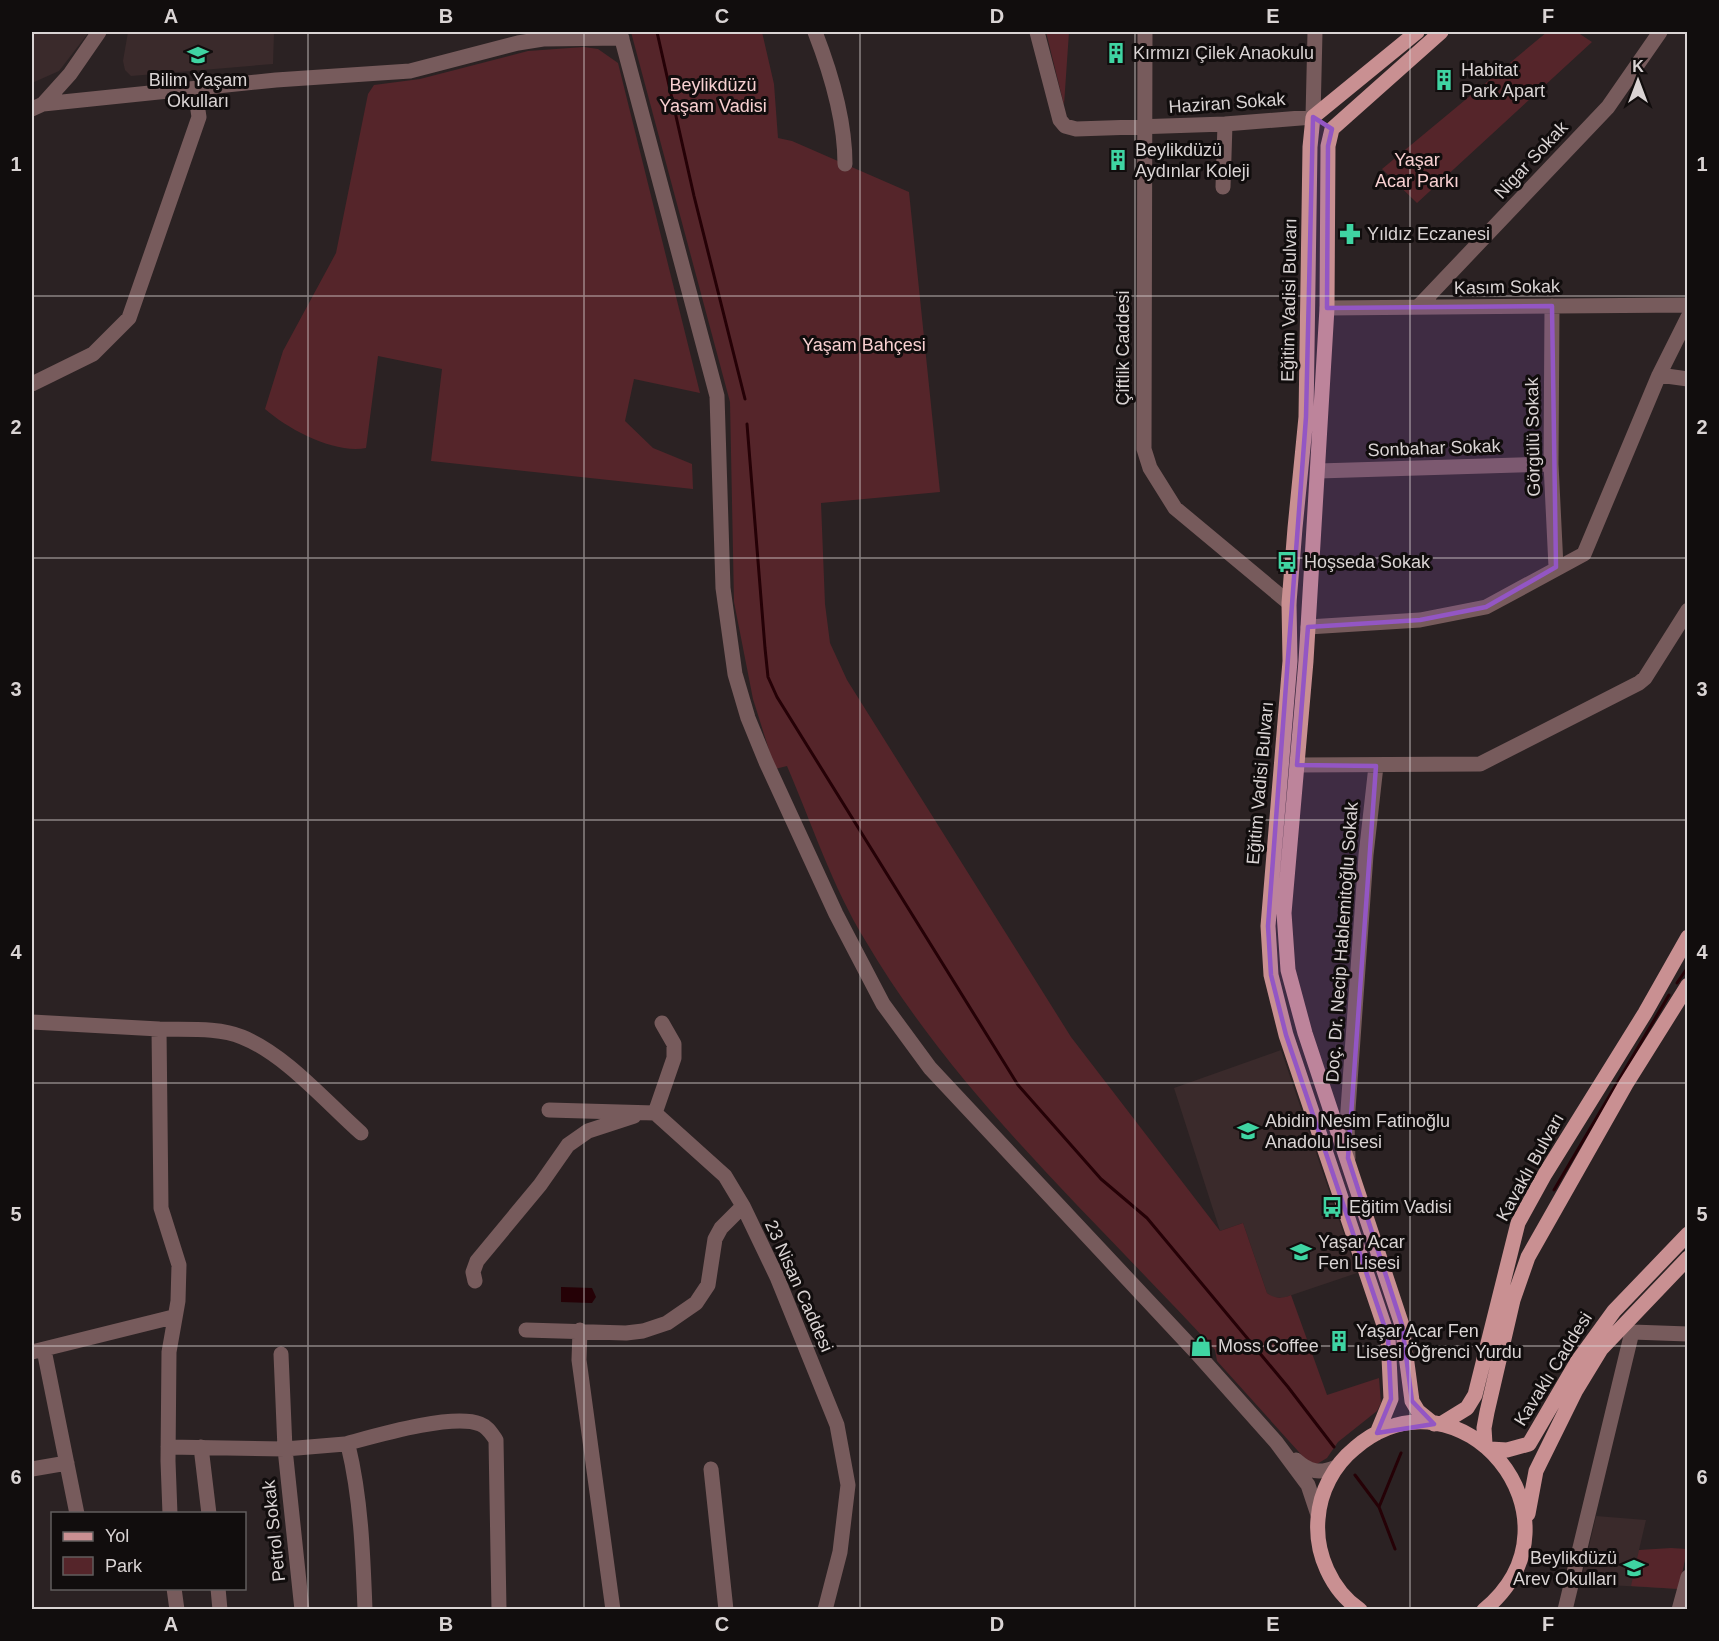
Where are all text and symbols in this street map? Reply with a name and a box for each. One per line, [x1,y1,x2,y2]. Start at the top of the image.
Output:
text: A [164,5,178,27]
text: B [439,5,453,27]
text: C [715,5,729,27]
text: D [990,5,1004,27]
text: E [1266,5,1280,27]
text: F [1542,5,1554,27]
building icon: Kırmızı Çilek Anaokulu [1104,41,1128,65]
school or university icon: Bilim Yaşam Okulları [186,43,210,67]
place label: Kırmızı Çilek Anaokulu [1133,43,1314,63]
north arrow [1608,51,1668,111]
text: K [1632,58,1644,75]
place label: Habitat Park Apart [1461,60,1545,101]
building icon: Habitat Park Apart [1432,68,1456,92]
place label: Bilim Yaşam Okulları [149,70,247,111]
park label: Beylikdüzü Yaşam Vadisi [659,75,767,116]
street label: Haziran Sokak [1168,89,1287,117]
street label: Nigar Sokak [1490,117,1572,203]
place label: Beylikdüzü Aydınlar Koleji [1135,140,1250,181]
building icon: Beylikdüzü Aydınlar Koleji [1106,148,1130,172]
park label: Yaşar Acar Parkı [1375,150,1459,191]
text: 1 [10,153,22,175]
text: 1 [1696,153,1708,175]
street label: Eğitim Vadisi Bulvarı [1278,218,1300,382]
pharmacy icon: Yıldız Eczanesi [1338,222,1362,246]
place label: Yıldız Eczanesi [1367,224,1490,244]
street label: Kasım Sokak [1454,276,1561,298]
street label: Çiftlik Caddesi [1113,290,1133,406]
park label: Yaşam Bahçesi [802,335,926,355]
street label: Görgülü Sokak [1522,376,1544,497]
text: 2 [10,416,22,438]
text: 2 [1696,416,1708,438]
street label: Sonbahar Sokak [1367,436,1502,460]
bus stop icon: Hoşseda Sokak [1275,550,1299,574]
place label: Hoşseda Sokak [1304,552,1431,572]
text: 3 [10,678,22,700]
text: 3 [1696,678,1708,700]
street label: Eğitim Vadisi Bulvarı [1243,701,1277,865]
street label: Doç. Dr. Necip Hablemitoğlu Sokak [1322,800,1362,1083]
text: 4 [10,941,22,963]
text: 4 [1696,941,1708,963]
street label: Kavaklı Bulvarı [1492,1110,1568,1224]
place label: Abidin Nesim Fatinoğlu Anadolu Lisesi [1265,1111,1450,1152]
school or university icon: Abidin Nesim Fatinoğlu Anadolu Lisesi [1236,1119,1260,1143]
bus stop icon: Eğitim Vadisi [1320,1195,1344,1219]
place label: Eğitim Vadisi [1349,1197,1452,1217]
text: 5 [10,1203,22,1225]
text: 5 [1696,1203,1708,1225]
street label: 23 Nisan Caddesi [761,1217,837,1355]
place label: Yaşar Acar Fen Lisesi [1318,1232,1405,1273]
school or university icon: Yaşar Acar Fen Lisesi [1289,1240,1313,1264]
street label: Kavaklı Caddesi [1510,1309,1596,1429]
place label: Yaşar Acar Fen Lisesi Öğrenci Yurdu [1356,1321,1522,1362]
building icon: Yaşar Acar Fen Lisesi Öğrenci Yurdu [1327,1329,1351,1353]
shop icon: Moss Coffee [1189,1334,1213,1358]
place label: Moss Coffee [1218,1336,1319,1356]
text: 6 [10,1466,22,1488]
text: 6 [1696,1466,1708,1488]
street label: Petrol Sokak [259,1478,289,1583]
legend [51,1512,246,1590]
text: Yol [105,1526,129,1546]
place label: Beylikdüzü Arev Okulları [1513,1548,1617,1589]
text: Park [105,1556,143,1576]
school or university icon: Beylikdüzü Arev Okulları [1622,1556,1646,1580]
text: A [164,1613,178,1635]
text: B [439,1613,453,1635]
text: C [715,1613,729,1635]
text: D [990,1613,1004,1635]
text: E [1266,1613,1280,1635]
text: F [1542,1613,1554,1635]

